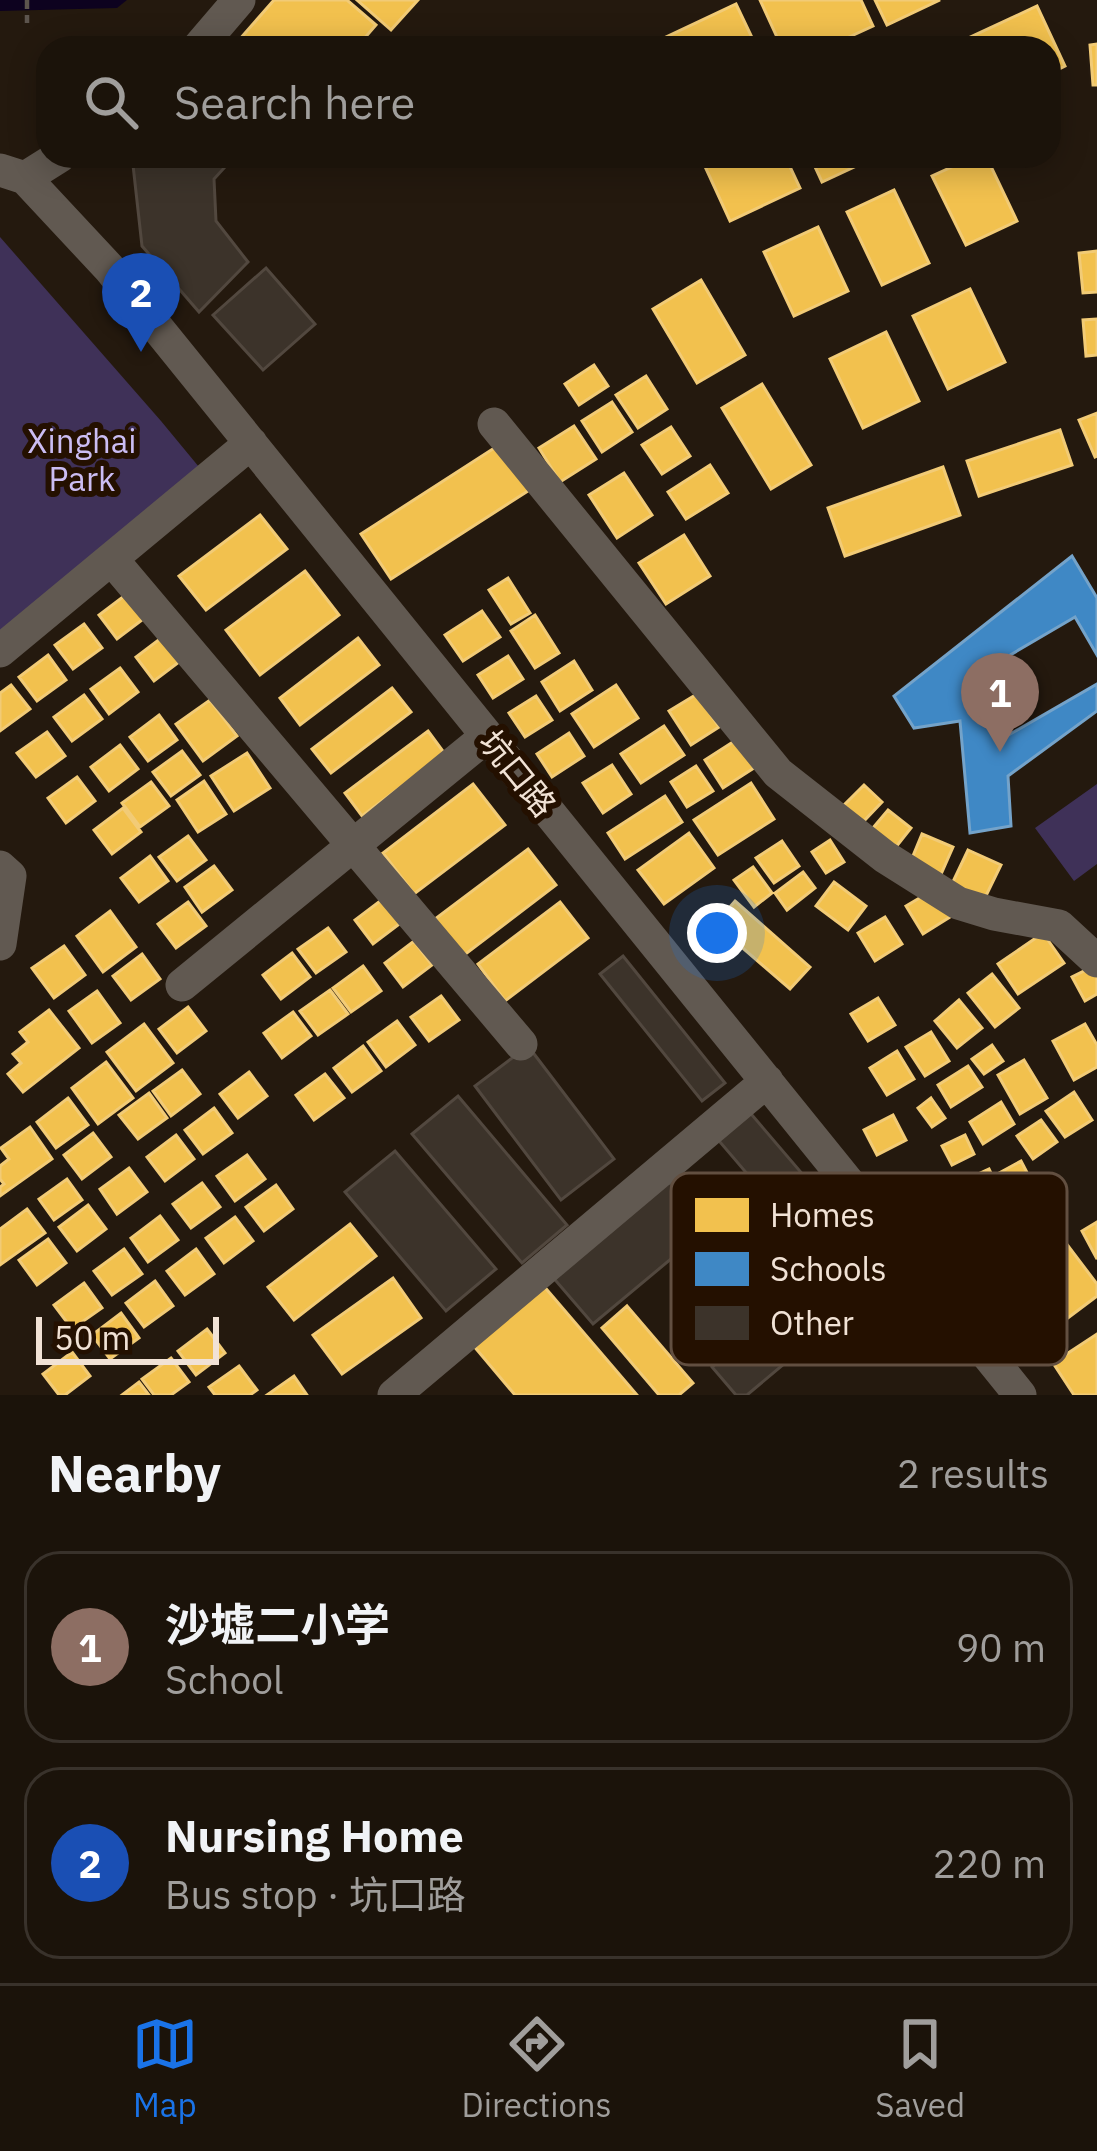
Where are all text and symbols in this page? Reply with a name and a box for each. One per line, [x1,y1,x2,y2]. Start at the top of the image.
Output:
search box [36,36,1061,168]
icon: search [78,69,144,135]
text: Search here [174,73,415,131]
pin: 2 [102,253,180,352]
park label: Xinghai Park [27,419,137,500]
pin: 1 [961,653,1039,752]
street label: 坑口路 [470,721,566,825]
your location [687,903,747,963]
legend [671,1173,1067,1365]
text: Homes [770,1193,875,1236]
text: Schools [770,1247,887,1290]
text: Other [770,1301,854,1344]
scale bar [36,1311,219,1364]
text: 50 m [54,1316,130,1359]
text: Nearby [48,1440,221,1506]
text: 2 results [897,1448,1049,1499]
text: 沙墟二小学 [165,1595,390,1653]
text: 1 [78,1622,102,1673]
text: 90 m [956,1622,1046,1673]
text: School [165,1654,284,1705]
text: Nursing Home [165,1806,464,1864]
text: 2 [78,1838,102,1889]
text: 220 m [933,1838,1046,1889]
text: Bus stop · 坑口路 [165,1869,466,1920]
tab: Map [132,2011,198,2126]
tab: Directions [462,2011,612,2126]
tab: Saved [875,2011,965,2126]

